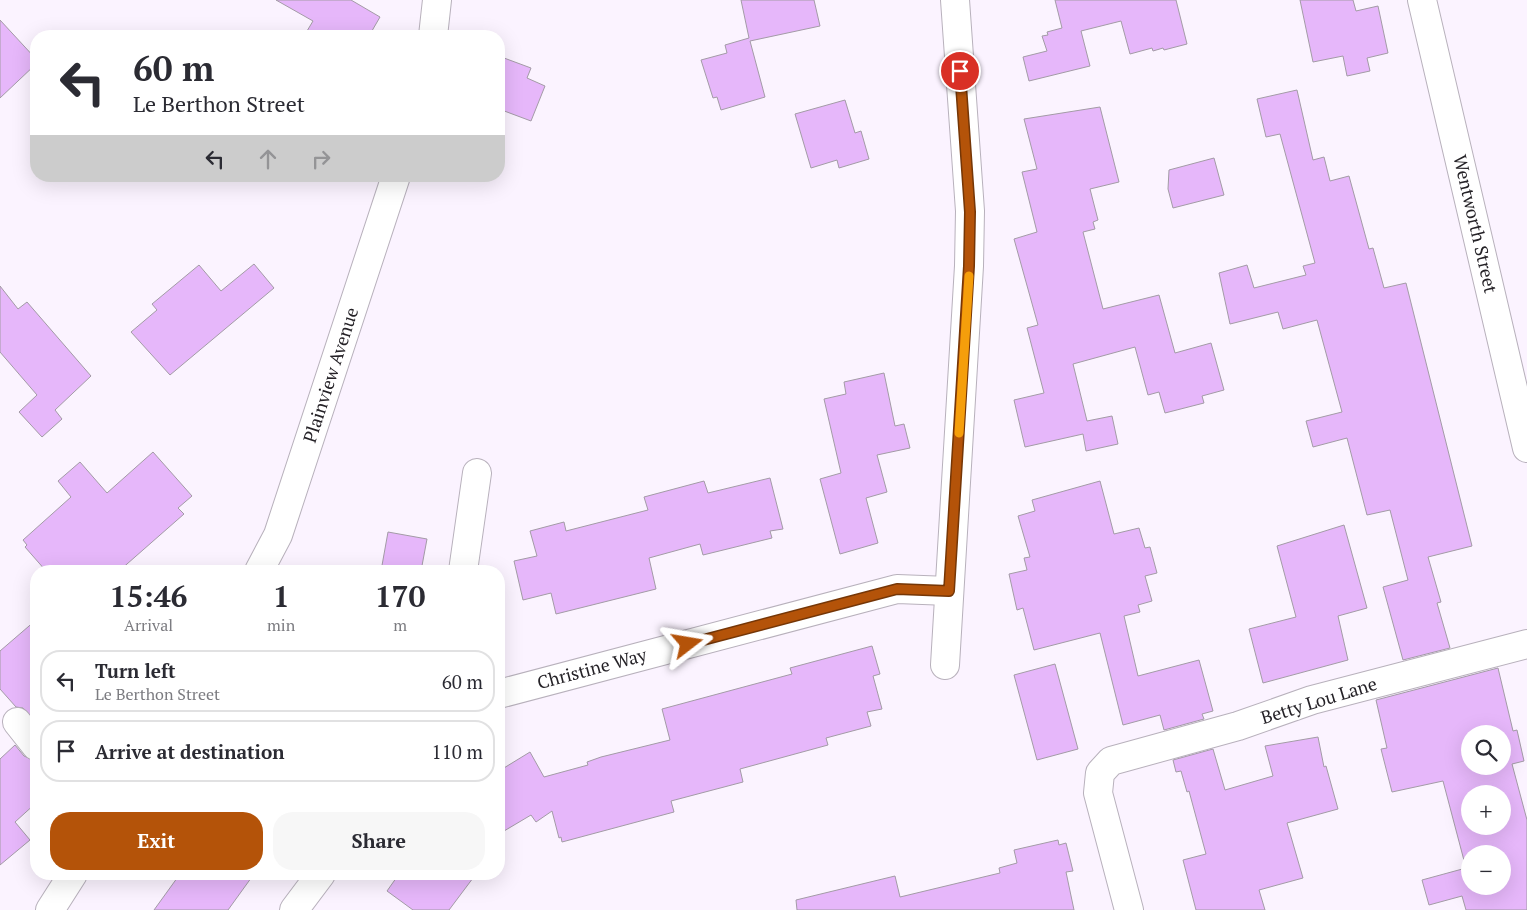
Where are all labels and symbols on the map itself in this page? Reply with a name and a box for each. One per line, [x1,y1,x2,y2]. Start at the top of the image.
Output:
pin [939,50,981,92]
street label: Wentworth Street [1448,152,1504,296]
street label: Plainview Avenue [297,304,363,445]
position arrow [661,617,713,669]
street label: Christine Way [534,642,650,694]
street label: Betty Lou Lane [1258,671,1380,729]

